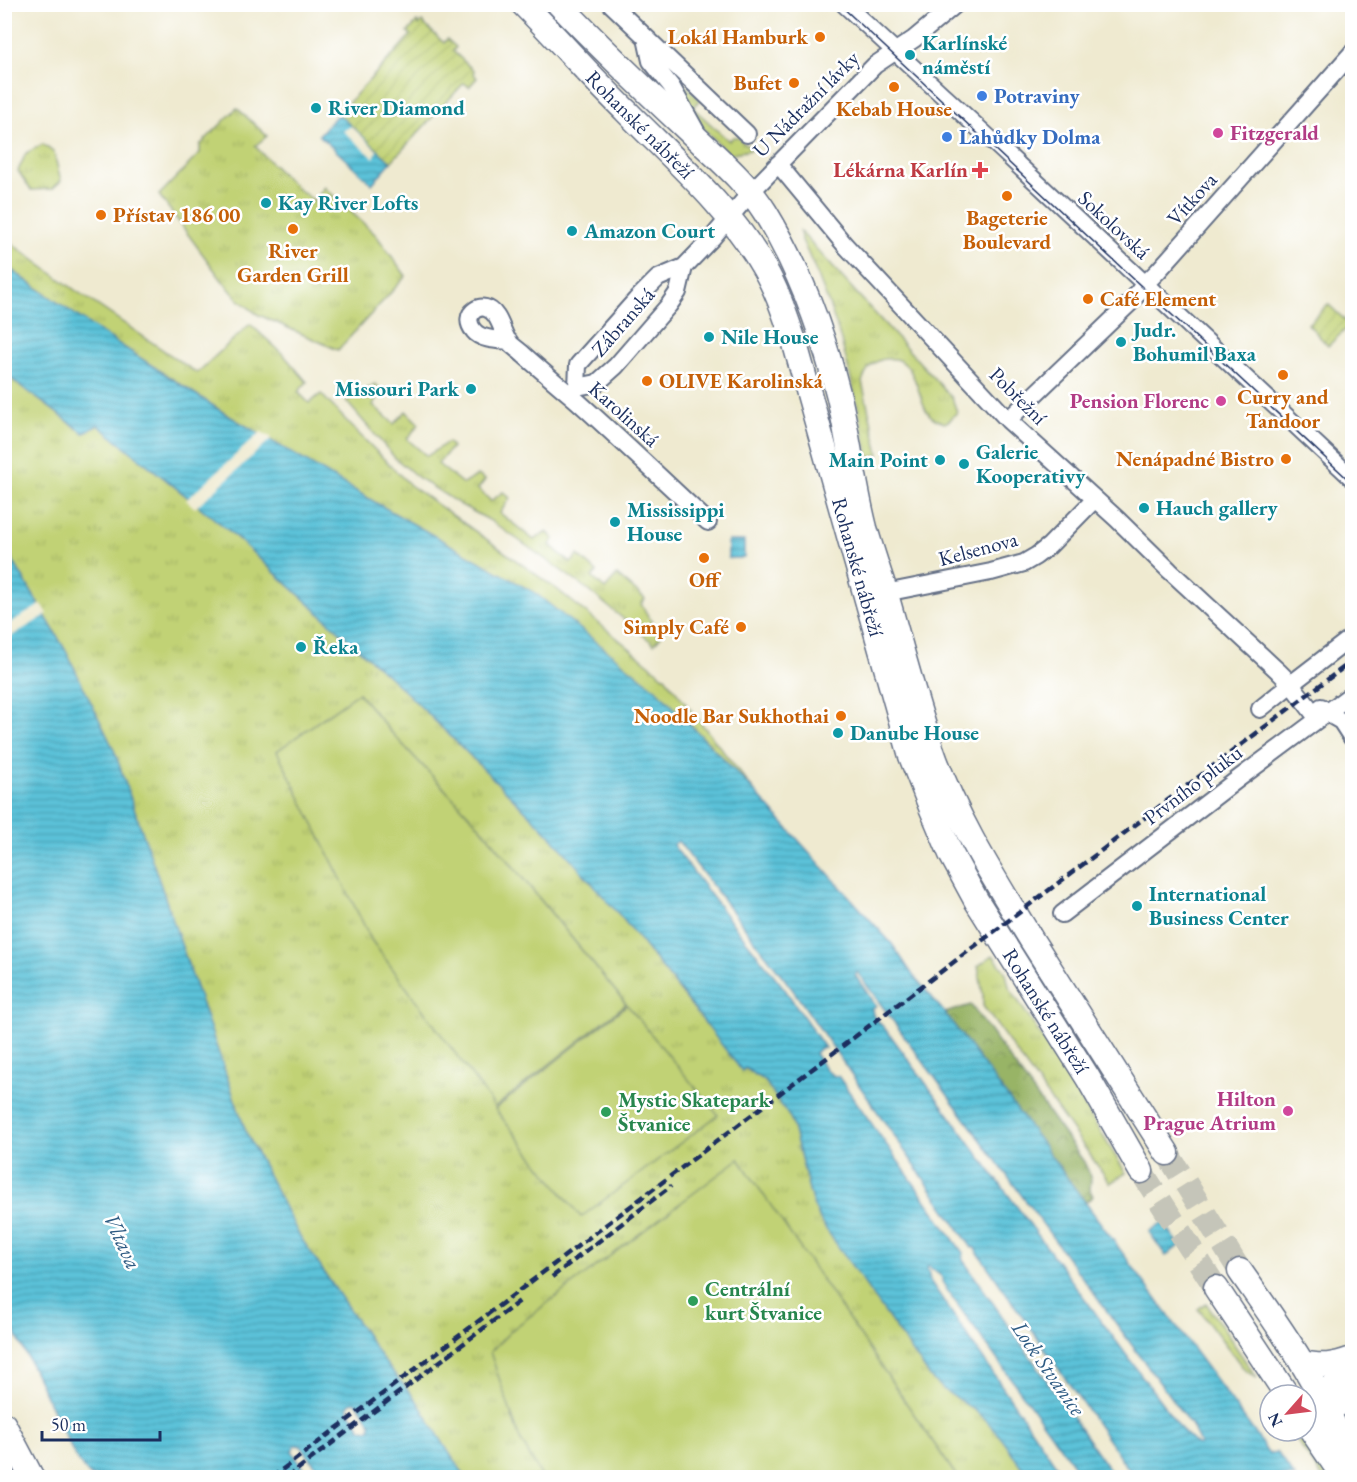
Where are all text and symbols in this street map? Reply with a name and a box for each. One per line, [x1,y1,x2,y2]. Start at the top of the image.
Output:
place label: Lokál Hamburk [668,23,809,50]
place label: Karlínské náměstí [922,29,1008,80]
marker: Lokál Hamburk [813,30,827,44]
street label: U Nádražní lávky [747,44,865,163]
marker: Karlínské náměstí [903,48,917,62]
street label: Rohanské nábřeží [580,64,701,185]
place label: Bufet [734,69,782,96]
marker: Bufet [787,76,801,90]
marker: Kebab House [887,80,901,94]
place label: Potraviny [994,82,1080,109]
marker: Potraviny [975,89,989,103]
place label: River Diamond [328,94,465,121]
place label: Kebab House [836,95,952,122]
marker: River Diamond [309,101,323,115]
place label: Fitzgerald [1230,119,1319,146]
place label: Lahůdky Dolma [959,123,1101,150]
marker: Fitzgerald [1211,126,1225,140]
marker: Lahůdky Dolma [940,130,954,144]
place label: Lékárna Karlín [833,156,968,183]
marker: Lékárna Karlín [973,163,987,177]
street label: Vítkova [1161,166,1223,231]
street label: Sokolovská [1073,184,1157,265]
place label: Kay River Lofts [278,189,418,216]
marker: Bageterie Boulevard [1000,189,1014,203]
marker: Kay River Lofts [259,196,273,210]
place label: Přístav 186 00 [113,201,240,228]
place label: Bageterie Boulevard [963,204,1052,255]
marker: Přístav 186 00 [94,208,108,222]
place label: Amazon Court [583,217,715,244]
marker: River Garden Grill [286,222,300,236]
marker: Amazon Court [565,224,579,238]
place label: River Garden Grill [237,237,349,288]
street label: Zábranská [585,281,661,362]
place label: Café Element [1100,285,1216,312]
marker: Café Element [1081,292,1095,306]
place label: Judr. Bohumil Baxa [1131,316,1257,367]
place label: Nile House [721,323,819,350]
marker: Nile House [702,330,716,344]
marker: Judr. Bohumil Baxa [1114,335,1128,349]
street label: Pobřežní [984,361,1054,431]
place label: OLIVE Karolinská [659,367,824,394]
marker: Curry and Tandoor [1276,368,1290,382]
marker: OLIVE Karolinská [640,374,654,388]
place label: Missouri Park [335,375,460,402]
street label: Karolinská [583,375,666,453]
marker: Missouri Park [464,382,478,396]
place label: Curry and Tandoor [1237,383,1329,434]
place label: Pension Florenc [1070,387,1209,414]
marker: Pension Florenc [1214,394,1228,408]
place label: Galerie Kooperativy [976,438,1086,489]
place label: Nenápadné Bistro [1116,445,1274,472]
place label: Main Point [829,446,928,473]
marker: Nenápadné Bistro [1279,452,1293,466]
marker: Main Point [933,453,947,467]
marker: Galerie Kooperativy [957,457,971,471]
street label: Rohanské nábřeží [826,494,891,640]
place label: Hauch gallery [1156,494,1279,521]
place label: Mississippi House [627,496,724,547]
marker: Hauch gallery [1137,501,1151,515]
marker: Mississippi House [608,515,622,529]
street label: Kelsenova [935,525,1021,572]
marker: Off [697,551,711,565]
place label: Off [689,566,722,593]
place label: Simply Café [624,613,729,640]
marker: Simply Café [734,620,748,634]
place label: Řeka [313,633,359,660]
marker: Řeka [294,640,308,654]
place label: Noodle Bar Sukhothai [634,702,829,729]
marker: Noodle Bar Sukhothai [834,709,848,723]
place label: Danube House [850,719,979,746]
marker: Danube House [831,726,845,740]
street label: Prvního pluku [1138,739,1248,831]
place label: International Business Center [1149,880,1289,931]
marker: International Business Center [1130,899,1144,913]
street label: Rohanské nábřeží [997,943,1096,1079]
place label: Hilton Prague Atrium [1143,1085,1276,1136]
place label: Mystic Skatepark Štvanice [618,1086,771,1137]
marker: Hilton Prague Atrium [1281,1104,1295,1118]
marker: Mystic Skatepark Štvanice [599,1105,613,1119]
water label: Vltava [97,1209,148,1274]
place label: Centrální kurt Štvanice [705,1275,822,1326]
marker: Centrální kurt Štvanice [686,1294,700,1308]
water label: Lock Stvanice [1005,1314,1092,1422]
north arrow [1258,1383,1318,1443]
scale bar [42,1404,160,1442]
text: N [1263,1409,1288,1430]
text: 50 m [51,1413,86,1436]

